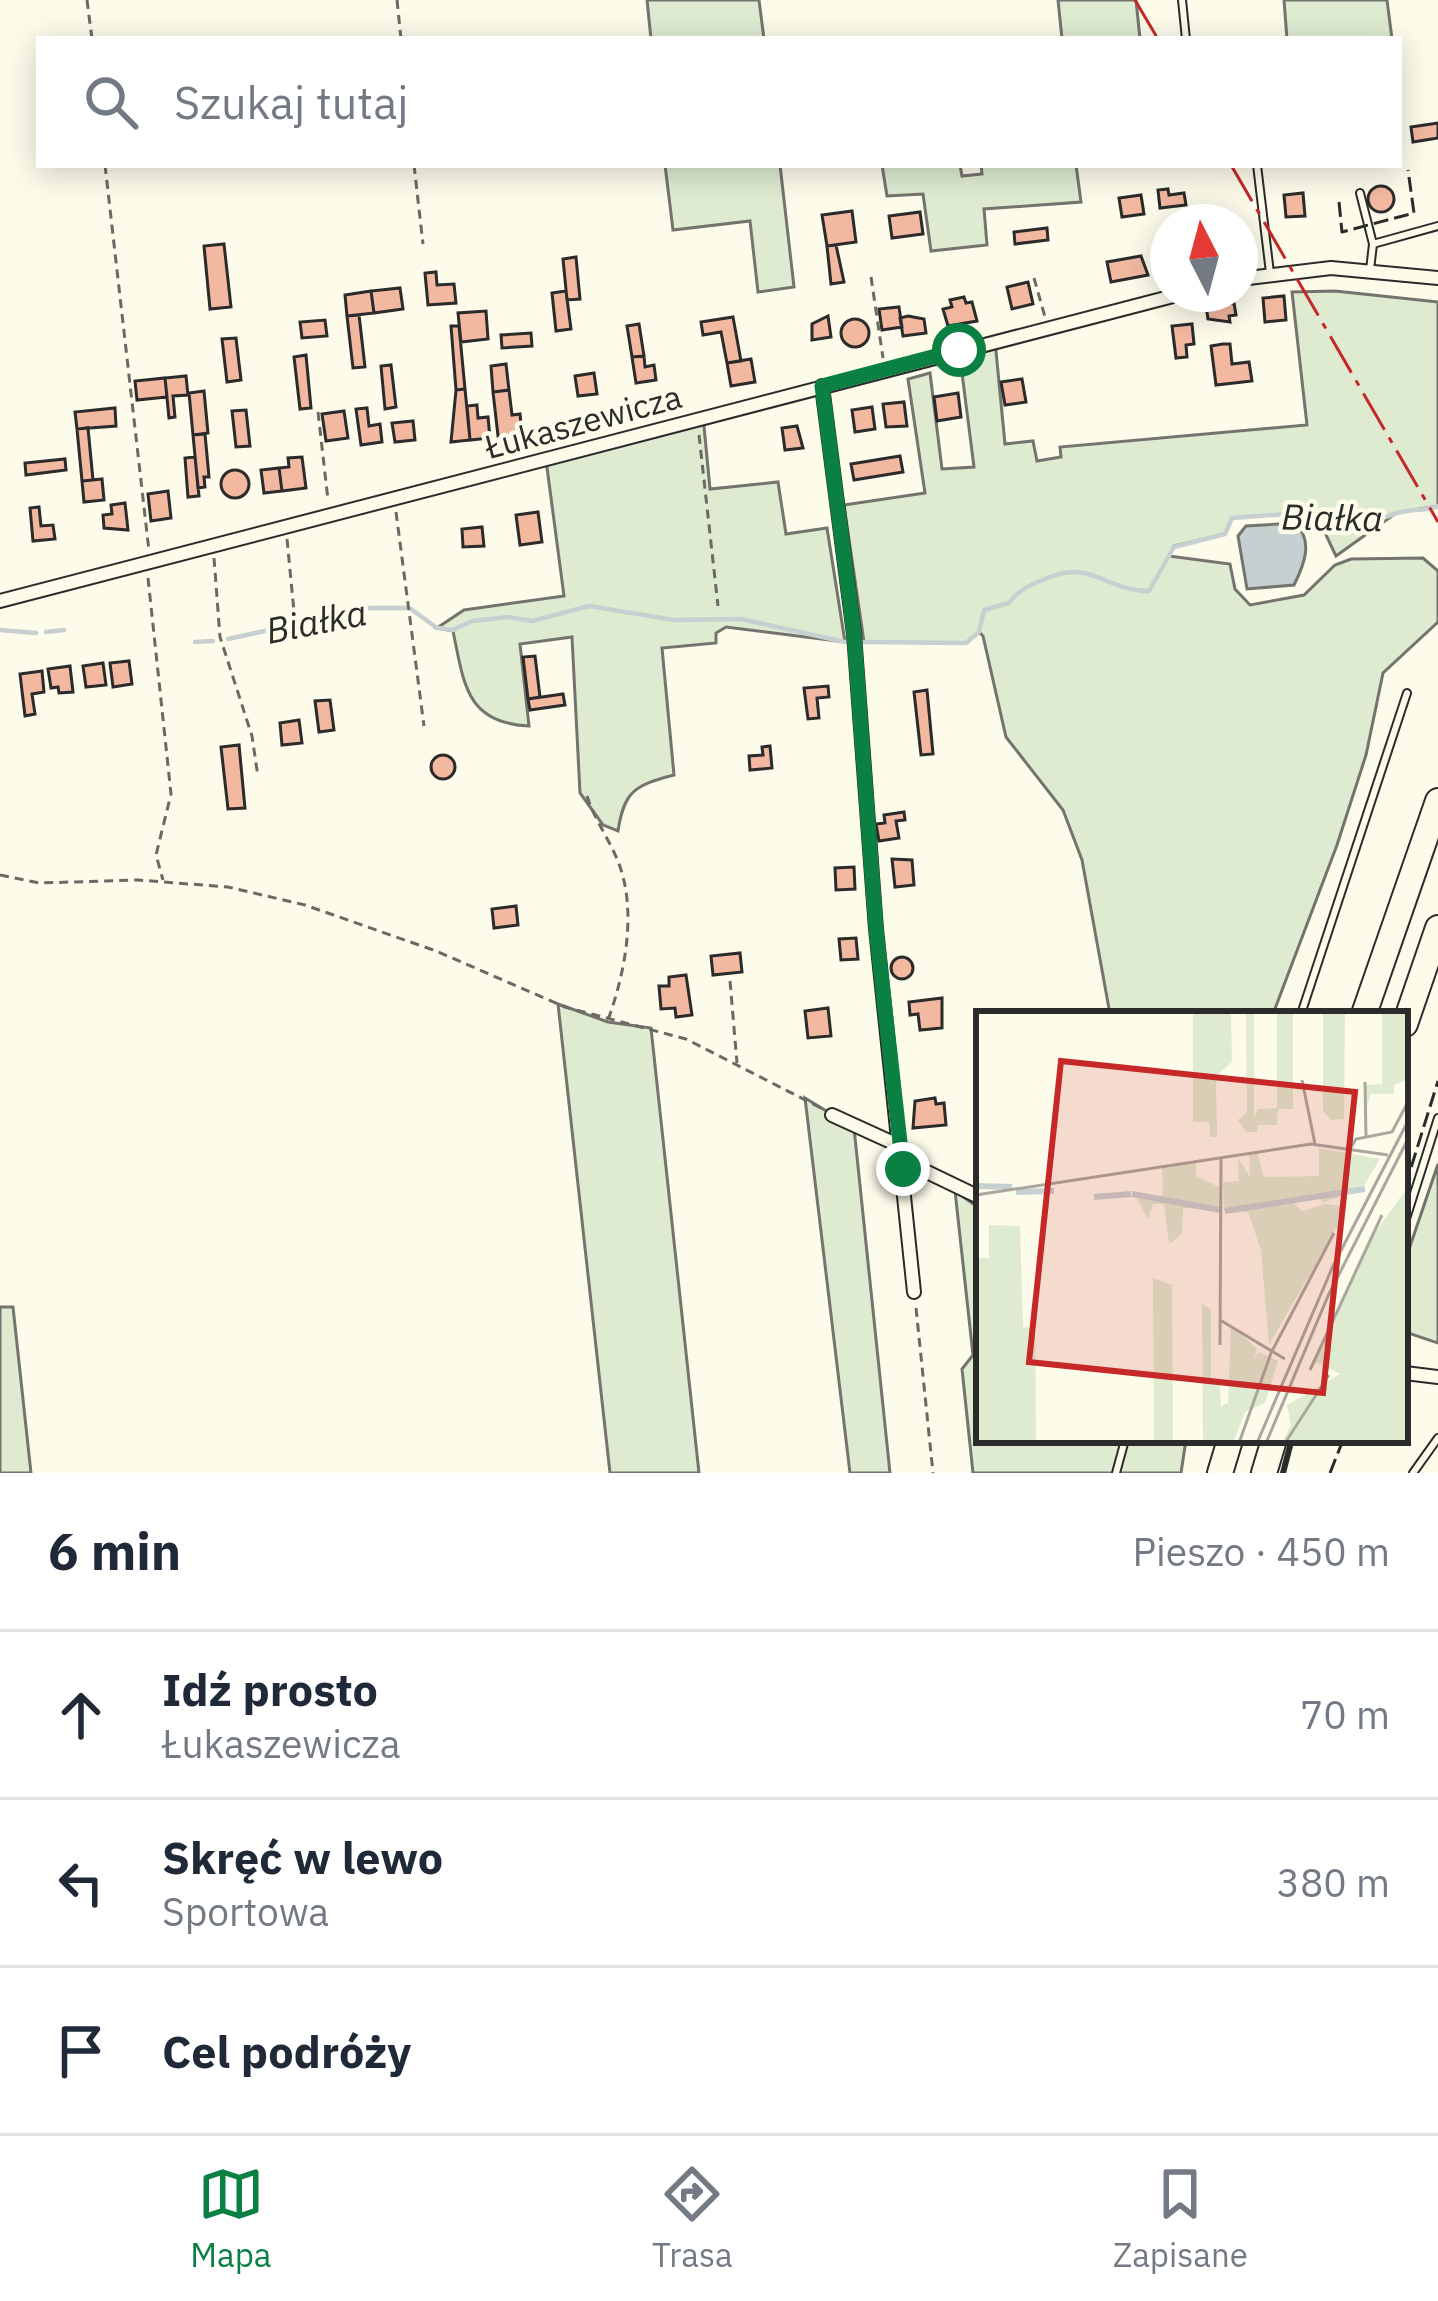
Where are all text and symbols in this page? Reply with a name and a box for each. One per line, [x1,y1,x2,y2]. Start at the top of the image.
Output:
search box [36,36,1402,168]
icon: search [78,69,144,135]
text: Szukaj tutaj [174,73,408,131]
north arrow [1150,204,1258,312]
route start [932,323,986,377]
street label: Łukaszewicza [479,374,686,468]
water label: Białka [1281,493,1383,541]
water label: Białka [262,588,370,654]
inset map [976,1011,1408,1443]
route end [876,1142,930,1196]
text: 6 min [48,1518,181,1584]
text: Pieszo · 450 m [1132,1526,1390,1577]
text: Idź prosto [162,1660,378,1718]
icon: ahead [48,1682,114,1748]
text: 70 m [1300,1689,1390,1740]
text: Łukaszewicza [162,1718,401,1769]
text: Skręć w lewo [162,1828,443,1886]
icon: left [48,1850,114,1916]
text: 380 m [1277,1857,1390,1908]
text: Sportowa [162,1886,329,1937]
icon: arrive [48,2018,114,2084]
text: Cel podróży [162,2022,411,2080]
tab: Mapa [190,2161,271,2276]
tab: Trasa [652,2161,733,2276]
tab: Zapisane [1113,2161,1248,2276]

